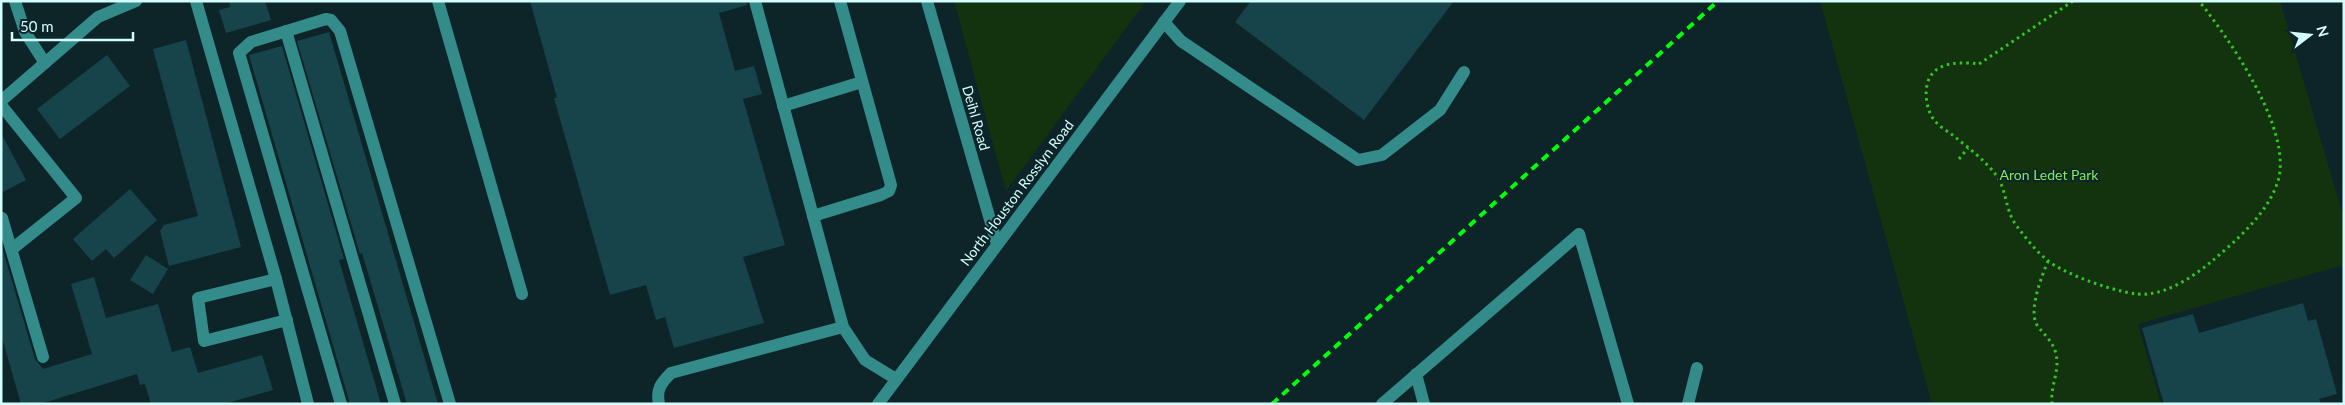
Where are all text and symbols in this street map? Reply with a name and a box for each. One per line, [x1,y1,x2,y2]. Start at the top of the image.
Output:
scale bar [12,10,134,42]
north arrow [2285,10,2335,60]
text: 50 m [20,17,54,35]
text: N [2313,24,2333,39]
street label: Deihl Road [959,83,994,152]
street label: North Houston Rosslyn Road [956,117,1077,269]
park label: Aron Ledet Park [2000,166,2099,183]

